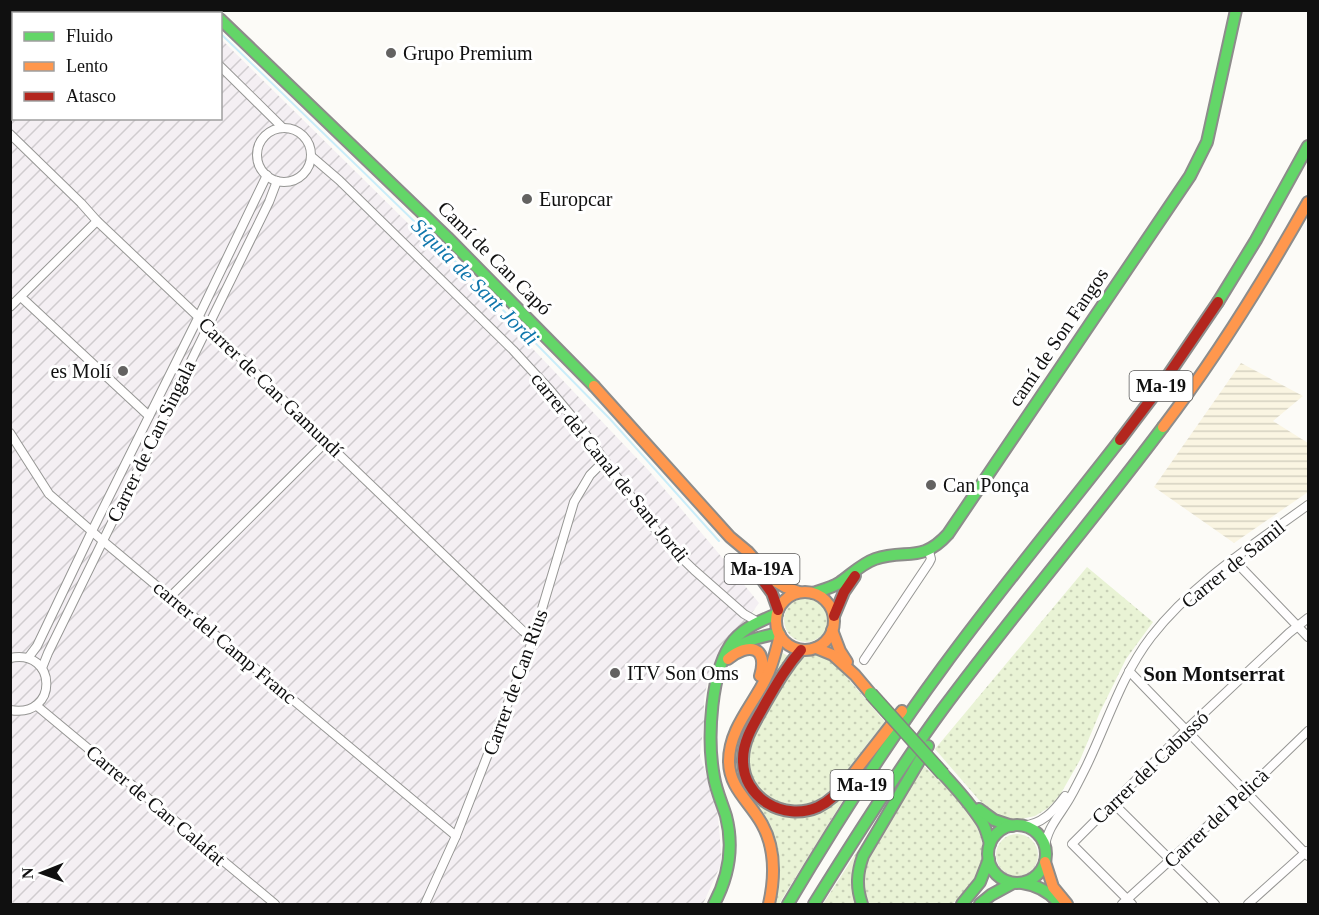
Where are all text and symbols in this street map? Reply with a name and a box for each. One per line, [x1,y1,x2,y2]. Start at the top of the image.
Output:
legend [12,12,222,120]
text: Fluido [66,26,113,46]
place label: Grupo Premium [403,42,533,65]
marker: Grupo Premium [384,46,398,60]
text: Lento [66,56,108,76]
text: Atasco [66,86,116,106]
place label: Europcar [539,188,613,211]
marker: Europcar [520,192,534,206]
street label: Camí de Can Capó [433,197,556,320]
water label: Síquia de Sant Jordi [406,213,544,351]
street label: camí de Son Fangos [1004,264,1113,411]
street label: Carrer de Can Gamundí [194,313,348,462]
street label: Carrer de Can Singala [102,356,201,526]
place label: es Molí [50,360,111,382]
marker: es Molí [116,364,130,378]
street label: carrer del Canal de Sant Jordi [527,368,693,566]
road number: Ma-19 [1130,371,1192,401]
place label: Can Ponça [943,474,1029,497]
marker: Can Ponça [924,478,938,492]
street label: Carrer de Samil [1177,515,1289,612]
road number: Ma-19A [724,554,800,584]
street label: carrer del Camp Franc [149,576,301,709]
street label: Carrer de Can Rius [478,606,552,758]
place label: ITV Son Oms [627,662,739,684]
district label: Son Montserrat [1143,662,1285,686]
marker: ITV Son Oms [608,666,622,680]
street label: Carrer del Cabussó [1087,706,1213,828]
street label: Carrer de Can Calafat [82,740,230,870]
street label: Carrer del Pelicà [1159,764,1273,872]
road number: Ma-19 [830,770,894,800]
north arrow [12,843,72,903]
text: N [19,867,36,879]

